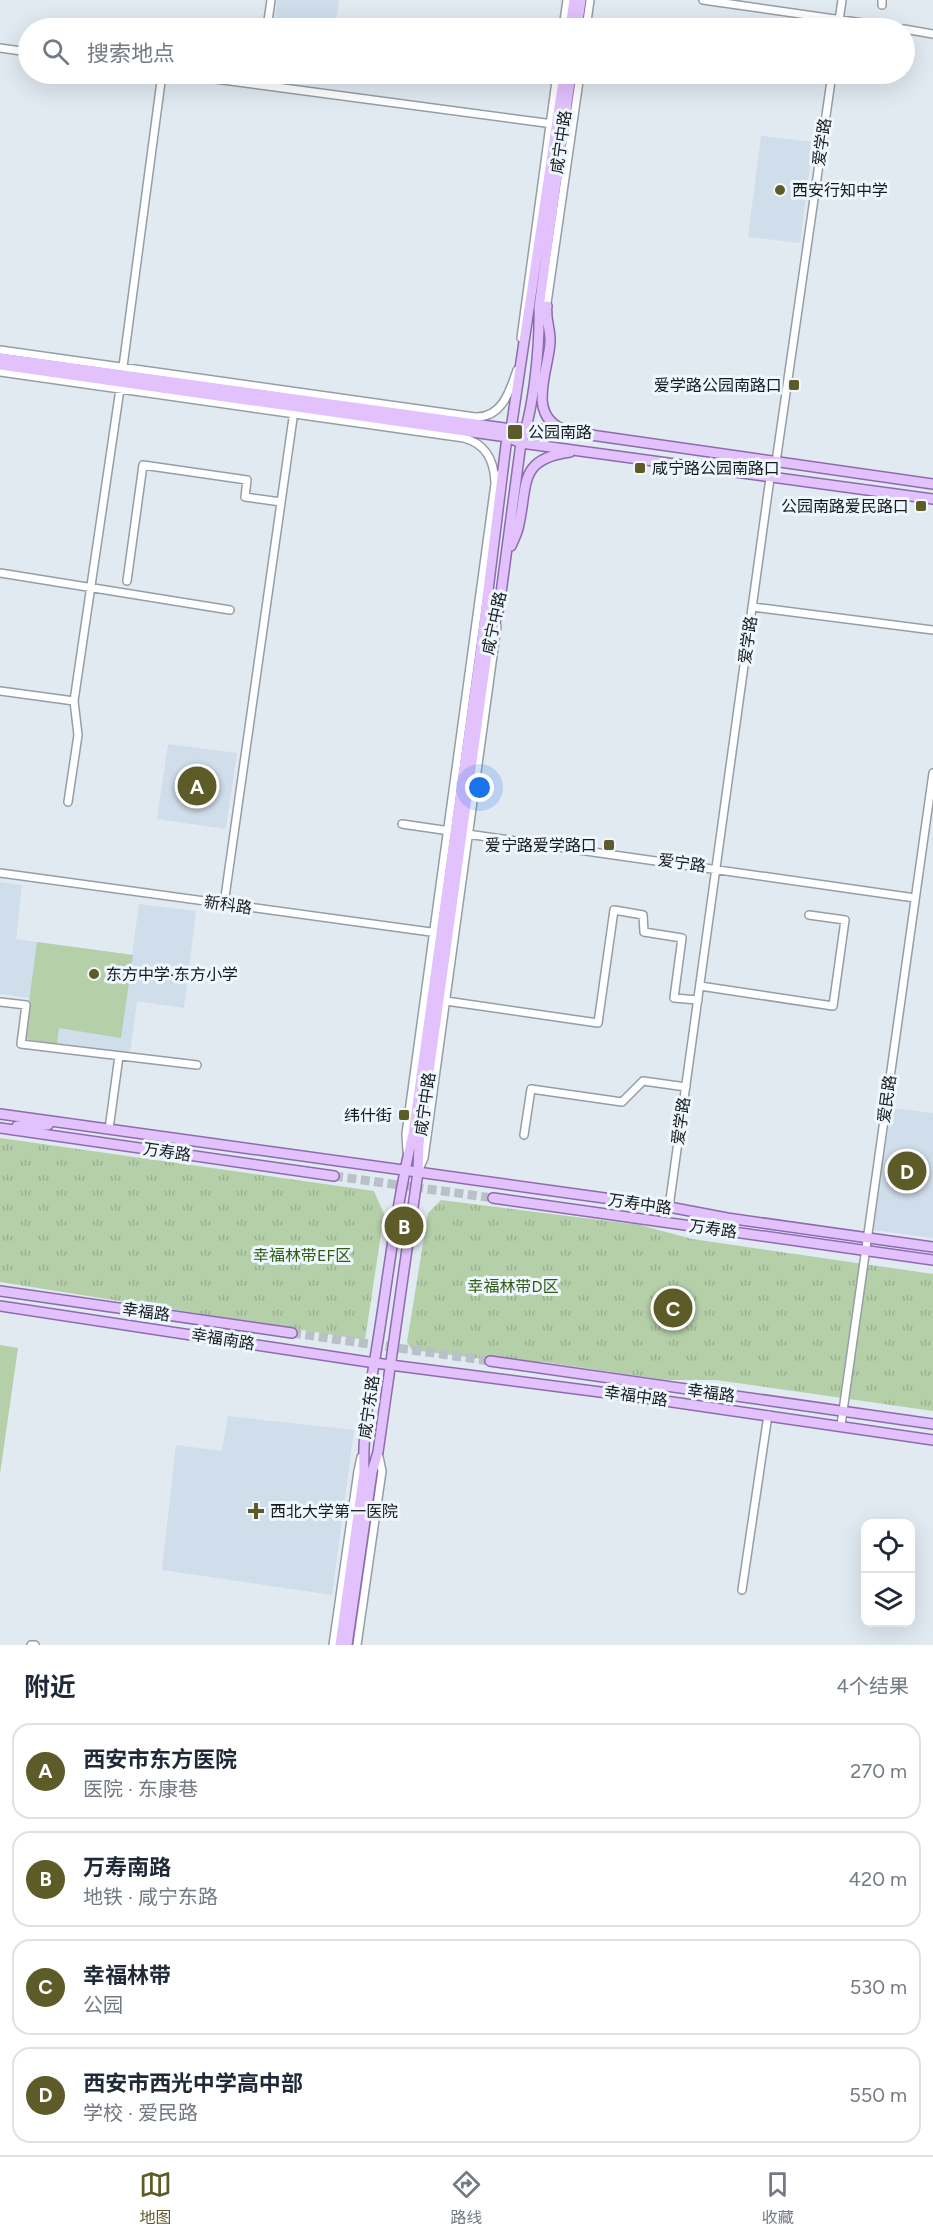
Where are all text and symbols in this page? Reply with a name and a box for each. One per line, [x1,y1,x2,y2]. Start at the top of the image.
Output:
search box [18,18,915,84]
icon: search [39,35,72,68]
text: 搜索地点 [87,40,175,67]
street label: 咸宁中路 [547,109,575,175]
street label: 爱学路 [809,117,835,167]
place label: 西安行知中学 [792,181,888,200]
marker: 西安行知中学 [773,183,787,197]
place label: 爱学路公园南路口 [654,376,782,395]
marker: 爱学路公园南路口 [787,378,801,392]
marker: 公园南路 [506,423,524,441]
place label: 公园南路 [528,423,592,442]
place label: 咸宁路公园南路口 [652,459,780,478]
marker: 咸宁路公园南路口 [633,461,647,475]
place label: 公园南路爱民路口 [781,497,909,516]
marker: 公园南路爱民路口 [914,499,928,513]
street label: 咸宁中路 [478,590,510,656]
street label: 爱学路 [735,615,761,665]
pin: A [178,764,216,808]
your location [465,773,494,802]
place label: 爱宁路爱学路口 [485,836,597,855]
marker: 爱宁路爱学路口 [602,838,616,852]
street label: 爱宁路 [657,850,707,876]
street label: 新科路 [203,892,253,918]
place label: 东方中学·东方小学 [106,965,238,984]
marker: 东方中学·东方小学 [87,967,101,981]
street label: 咸宁中路 [411,1071,439,1137]
street label: 爱民路 [874,1074,900,1124]
street label: 爱学路 [668,1096,694,1146]
place label: 纬什街 [344,1106,392,1125]
marker: 纬什街 [397,1108,411,1122]
street label: 万寿路 [142,1139,192,1165]
pin: D [888,1148,926,1194]
street label: 万寿中路 [607,1190,673,1218]
pin: B [384,1204,424,1248]
street label: 万寿路 [688,1216,738,1242]
park label: 幸福林带EF区 [253,1246,351,1265]
park label: 幸福林带D区 [467,1277,559,1296]
pin: C [654,1286,692,1330]
street label: 幸福路 [121,1299,171,1325]
street label: 幸福南路 [190,1325,256,1353]
street label: 咸宁东路 [355,1374,383,1440]
street label: 幸福路 [686,1380,736,1406]
street label: 幸福中路 [603,1382,669,1410]
marker: 西北大学第一医院 [247,1502,265,1520]
place label: 西北大学第一医院 [270,1502,398,1521]
map controls [861,1519,915,1627]
button: locate [861,1519,915,1573]
button: layers [861,1573,915,1627]
text: 附近 [24,1671,76,1703]
text: 4个结果 [837,1674,909,1698]
text: 西安市东方医院 [83,1746,237,1773]
text: A [38,1759,53,1783]
text: 270 m [850,1759,907,1783]
text: 医院 · 东康巷 [83,1777,198,1801]
text: 万寿南路 [83,1854,171,1881]
text: B [39,1867,52,1891]
text: 420 m [849,1867,907,1891]
text: 地铁 · 咸宁东路 [83,1885,218,1909]
text: 幸福林带 [83,1962,171,1989]
text: C [38,1975,53,1999]
text: 530 m [850,1975,907,1999]
text: 公园 [83,1993,123,2017]
text: 西安市西光中学高中部 [83,2070,303,2097]
text: D [39,2083,53,2107]
text: 550 m [849,2083,907,2107]
text: 学校 · 爱民路 [83,2101,198,2125]
tab: 地图 [139,2168,172,2228]
tab: 路线 [450,2168,483,2228]
tab: 收藏 [761,2168,794,2228]

